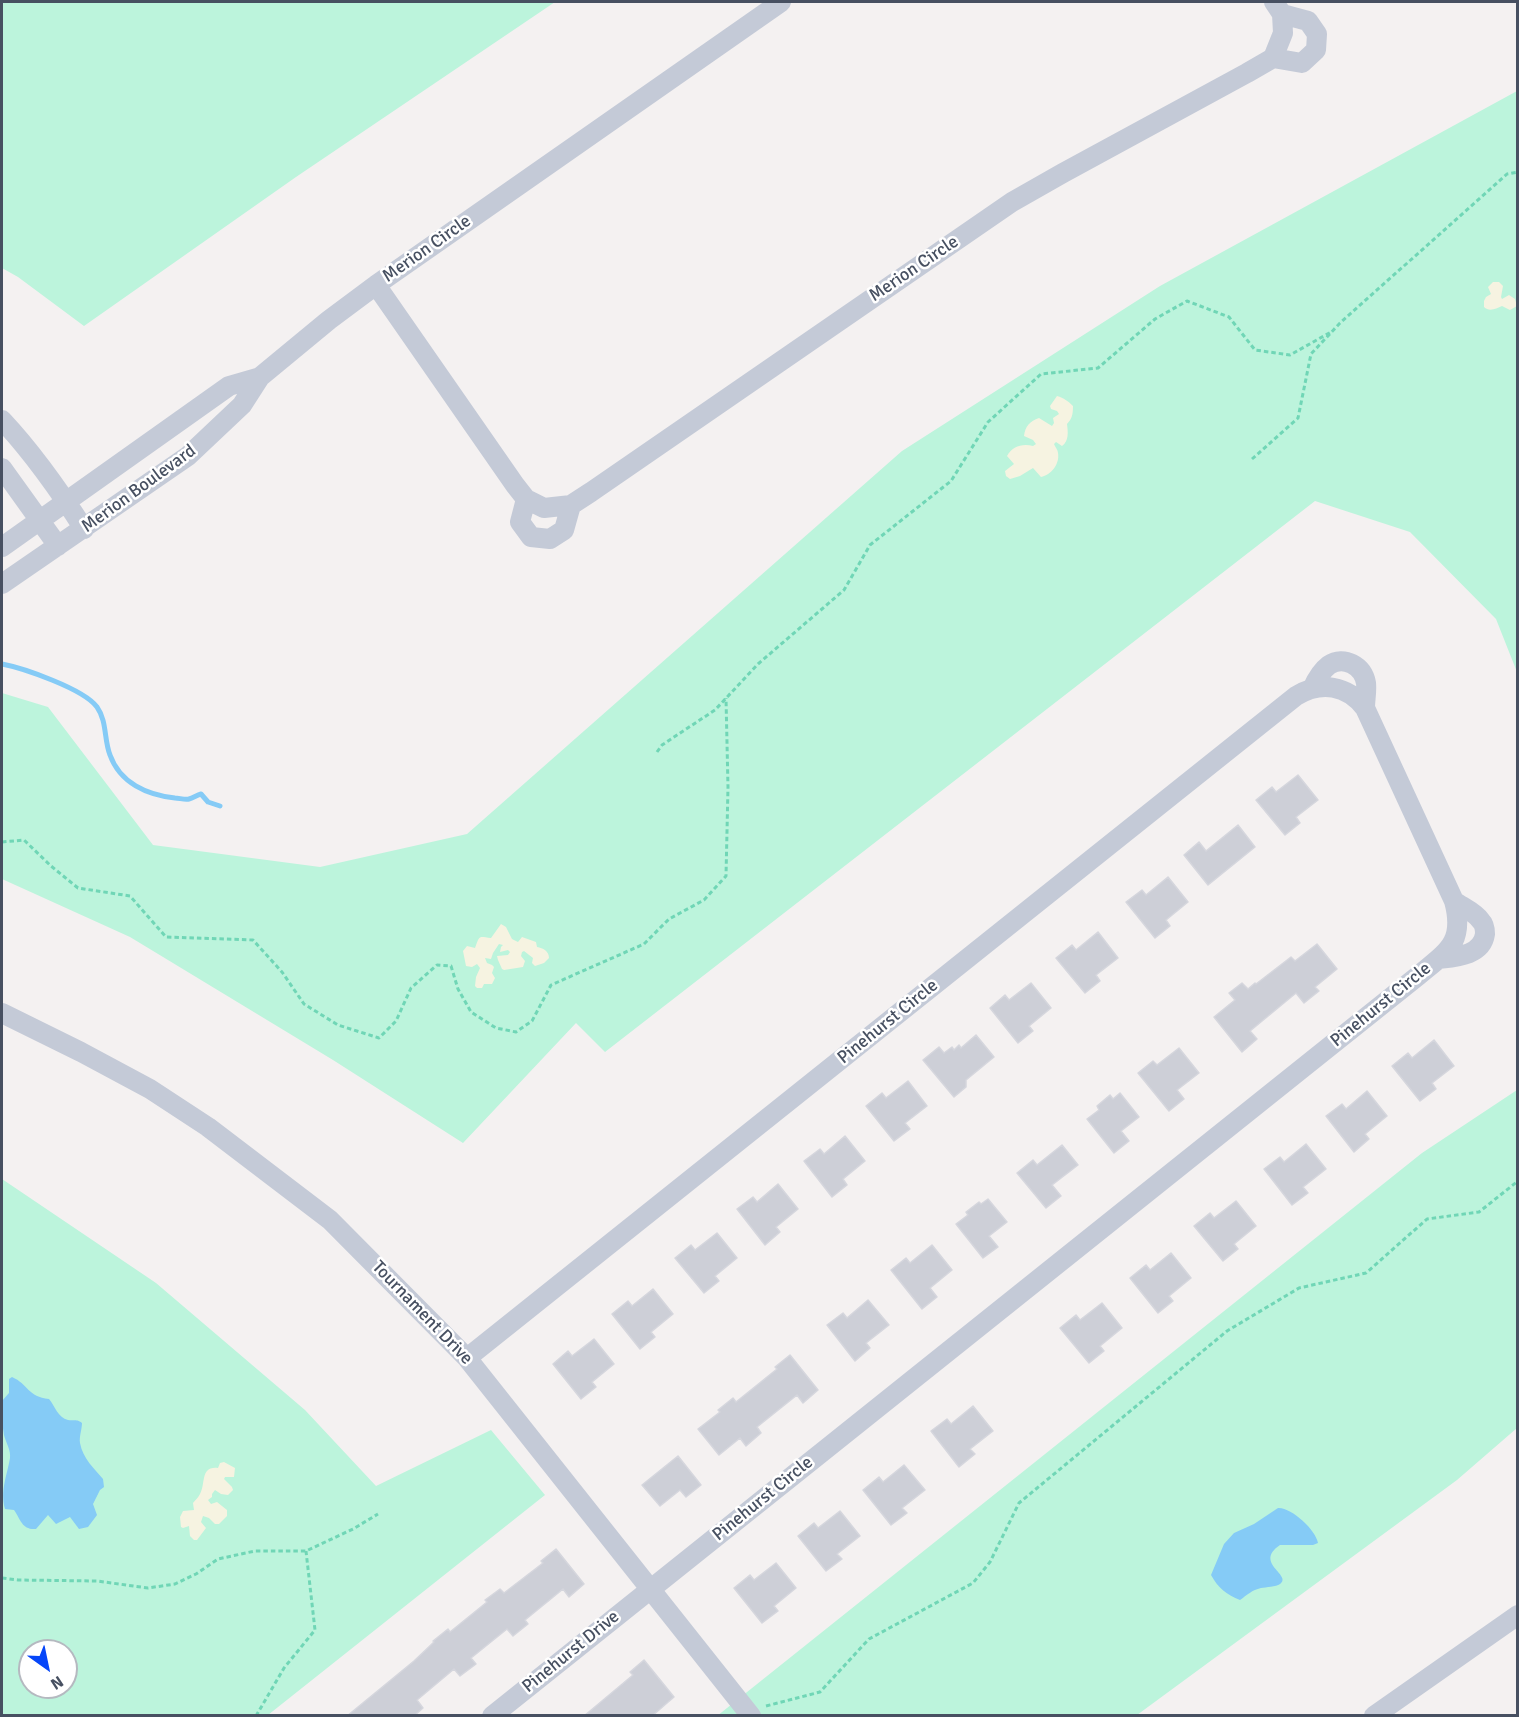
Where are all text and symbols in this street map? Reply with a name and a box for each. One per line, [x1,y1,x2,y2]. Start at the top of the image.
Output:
street label: Merion Circle [379,211,475,287]
street label: Merion Circle [865,231,963,307]
street label: Merion Boulevard [78,440,200,538]
street label: Pinehurst Circle [1326,958,1436,1052]
street label: Pinehurst Circle [833,975,943,1069]
street label: Tournament Drive [367,1257,477,1369]
street label: Pinehurst Circle [708,1452,818,1546]
street label: Pinehurst Drive [518,1606,624,1698]
north arrow [18,1639,78,1699]
text: N [47,1671,67,1694]

